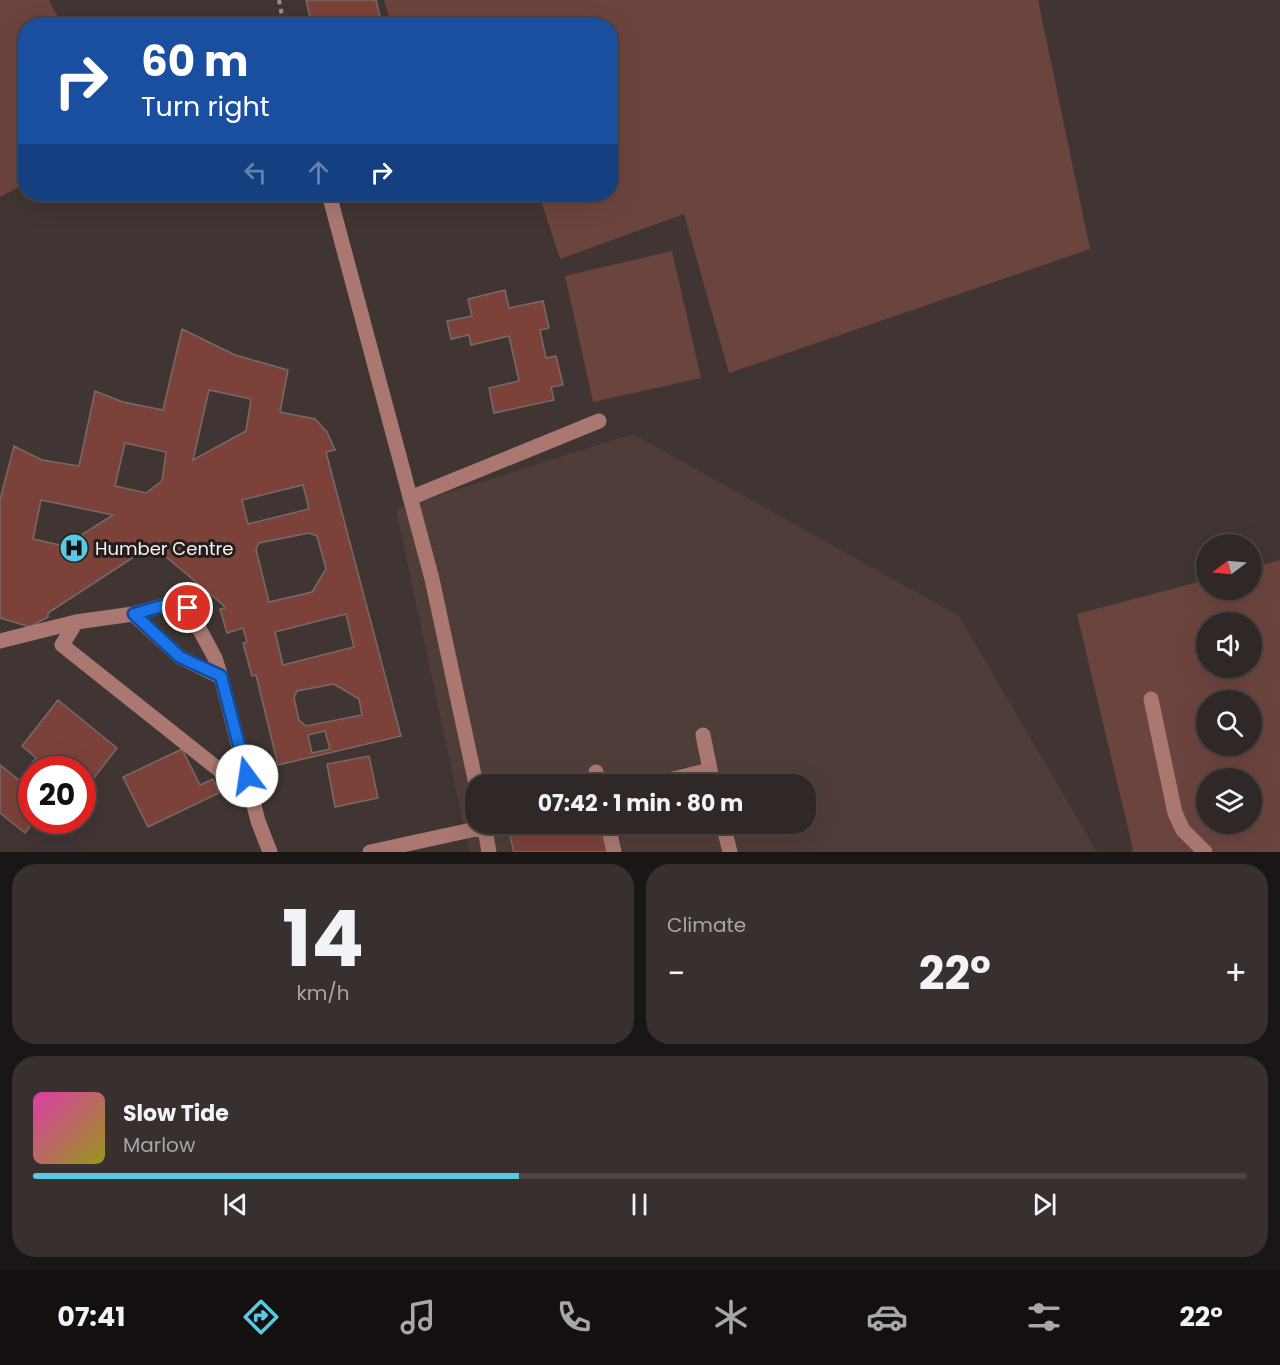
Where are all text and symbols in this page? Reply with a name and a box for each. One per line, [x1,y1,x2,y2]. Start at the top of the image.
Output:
text: 60 m [141,32,249,91]
icon: right [42,42,120,120]
text: Turn right [141,88,270,125]
icon: left [239,156,272,189]
icon: ahead [302,156,335,189]
icon: right [365,156,398,189]
hospital icon: Humber Centre [58,532,90,564]
north arrow [1196,534,1262,600]
map controls [1196,534,1262,834]
place label: Humber Centre [95,536,233,561]
pin [162,582,213,633]
icon: arrive [171,591,204,624]
button: sound [1196,612,1262,678]
button: search [1196,690,1262,756]
position arrow [215,744,279,808]
speed limit sign: 20 [18,756,96,834]
button: layers [1196,768,1262,834]
text: 07:42 · 1 min · 80 m [538,788,743,819]
text: 14 [282,884,364,993]
text: Climate [667,911,746,939]
text: 22° [919,942,991,1005]
text: − [667,950,685,997]
text: + [1224,950,1247,997]
text: km/h [296,979,350,1007]
text: Slow Tide [123,1098,229,1129]
text: Marlow [123,1131,195,1159]
icon: previous [219,1188,252,1221]
icon: pause [623,1188,656,1221]
icon: next [1028,1188,1061,1221]
icon: directions [240,1296,282,1338]
icon: music [397,1296,439,1338]
icon: phone [553,1296,595,1338]
icon: climate [710,1296,752,1338]
icon: car [866,1296,908,1338]
icon: filters [1023,1296,1065,1338]
text: 07:41 [57,1298,125,1335]
text: 22° [1179,1298,1223,1335]

